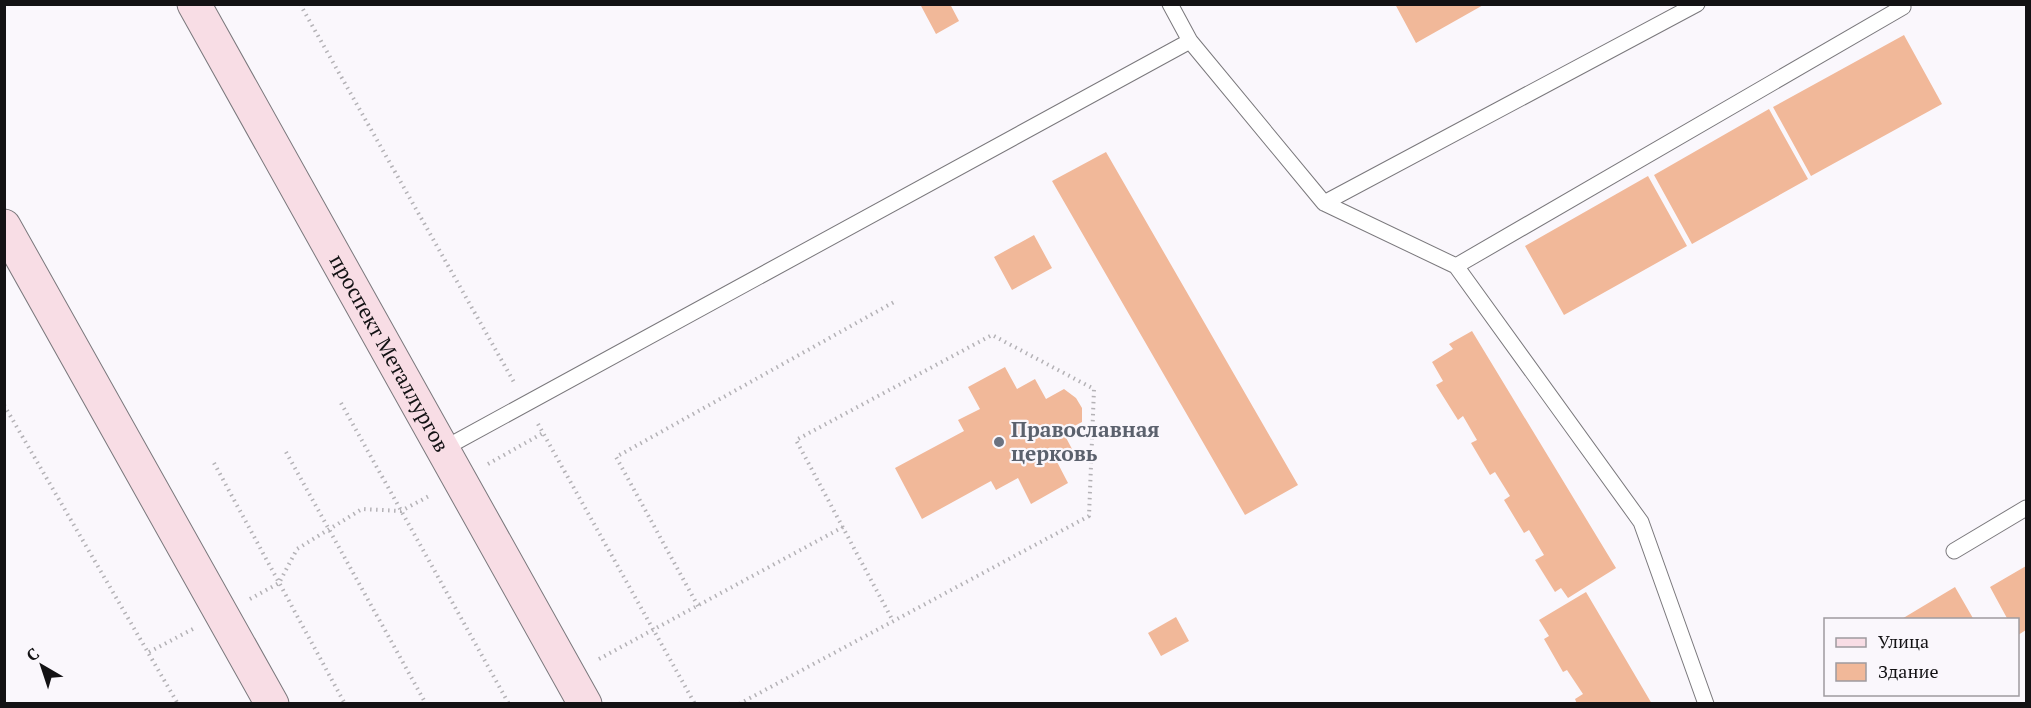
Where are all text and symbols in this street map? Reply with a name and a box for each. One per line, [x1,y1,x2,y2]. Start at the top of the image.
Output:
street label: проспект Металлургов [323,249,456,457]
place label: Православная церковь [1011,415,1160,467]
marker: Православная церковь [992,435,1006,449]
legend [1824,618,2019,696]
text: Улица [1878,629,1929,653]
north arrow [12,636,72,696]
text: С [22,643,44,666]
text: Здание [1878,659,1938,683]

